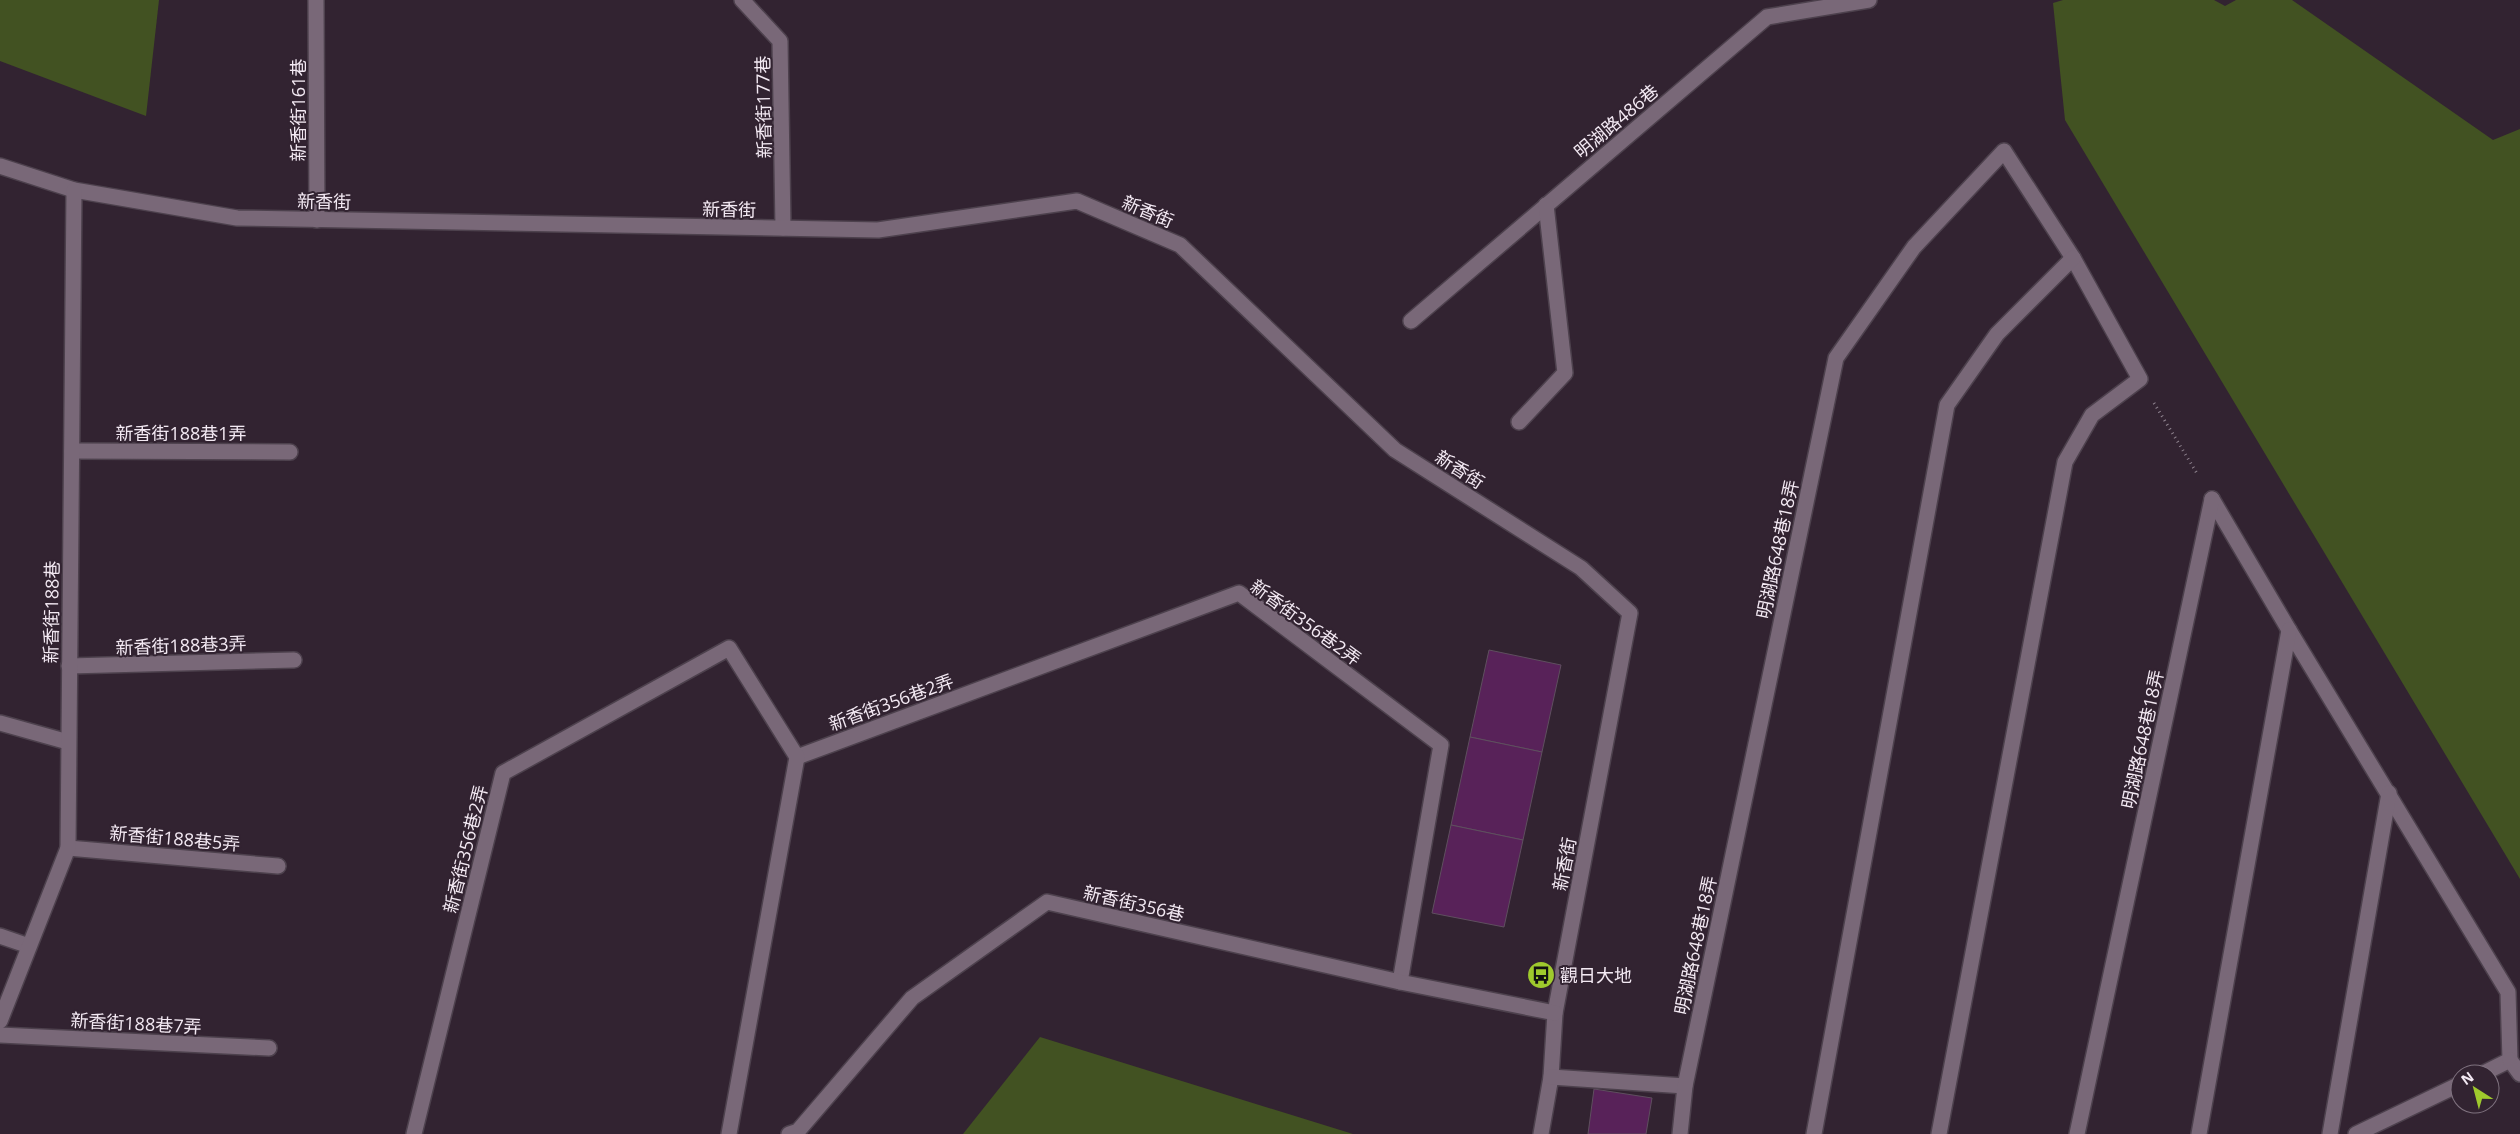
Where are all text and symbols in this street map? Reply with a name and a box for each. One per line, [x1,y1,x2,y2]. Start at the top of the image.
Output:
street label: 新香街177巷 [750,55,776,159]
street label: 新香街161巷 [286,59,310,161]
street label: 明湖路486巷 [1569,79,1663,163]
street label: 新香街 [297,189,351,213]
street label: 新香街 [1118,189,1178,233]
street label: 新香街 [702,197,756,221]
street label: 新香街188巷1弄 [115,421,247,445]
street label: 新香街 [1431,444,1489,494]
street label: 明湖路648巷18弄 [1751,477,1803,621]
street label: 新香街188巷 [38,560,64,664]
street label: 新香街356巷2弄 [1246,574,1366,670]
street label: 新香街188巷3弄 [115,631,247,659]
street label: 明湖路648巷18弄 [2116,667,2168,811]
street label: 新香街356巷2弄 [825,668,957,736]
street label: 新香街356巷2弄 [437,782,493,916]
street label: 新香街188巷5弄 [109,820,241,856]
street label: 新香街 [1547,835,1581,893]
street label: 明湖路648巷18弄 [1669,873,1721,1017]
street label: 新香街356巷 [1081,880,1187,926]
bus stop icon: 觀日大地 [1526,960,1556,990]
place label: 觀日大地 [1560,963,1632,987]
street label: 新香街188巷7弄 [70,1008,202,1038]
north arrow [2450,1064,2500,1114]
text: N [2457,1067,2477,1089]

